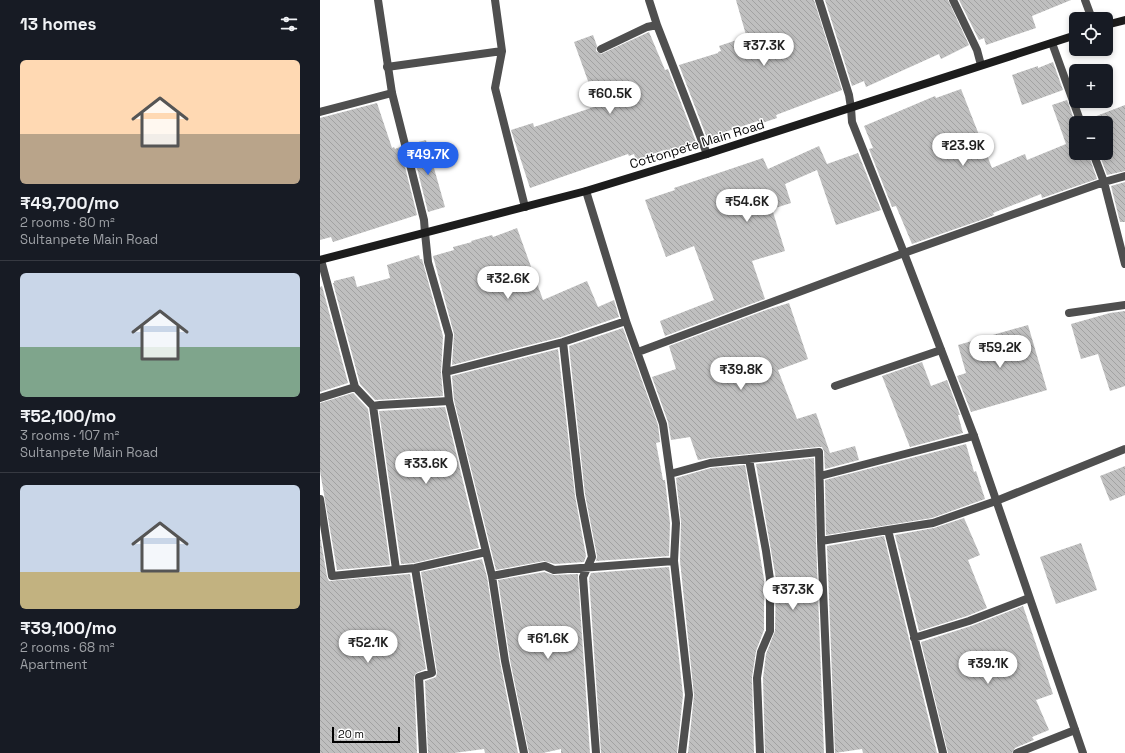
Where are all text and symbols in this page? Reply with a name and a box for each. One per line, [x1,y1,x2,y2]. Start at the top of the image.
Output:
map controls [1069,12,1113,160]
button: locate [1069,12,1113,56]
text: 13 homes [20,13,96,35]
icon: filters [278,13,300,35]
pin: ₹37.3K [731,33,797,67]
text: ₹37.3K [743,37,785,54]
button: + [1069,64,1113,108]
pin: ₹60.5K [577,81,643,115]
text: ₹60.5K [588,85,632,102]
icon: home [124,86,196,158]
street label: Cottonpete Main Road [627,115,767,173]
button: − [1069,116,1113,160]
pin: ₹23.9K [930,133,996,167]
text: ₹23.9K [941,137,985,154]
pin: ₹49.7K [395,142,461,176]
text: ₹49.7K [406,146,450,163]
pin: ₹54.6K [714,189,780,223]
text: ₹49,700/mo [20,192,119,214]
text: ₹54.6K [725,193,769,210]
text: 2 rooms · 80 m² [20,214,115,231]
text: Sultanpete Main Road [20,231,158,248]
pin: ₹32.6K [475,266,541,300]
text: ₹32.6K [486,270,530,287]
icon: home [124,299,196,371]
pin: ₹59.2K [967,335,1033,369]
text: ₹59.2K [978,339,1022,356]
pin: ₹39.8K [708,357,774,391]
text: ₹39.8K [719,361,763,378]
text: ₹52,100/mo [20,405,116,427]
text: 3 rooms · 107 m² [20,427,119,444]
text: Sultanpete Main Road [20,444,158,461]
pin: ₹33.6K [393,451,459,485]
text: ₹33.6K [404,455,448,472]
icon: home [124,511,196,583]
pin: ₹37.3K [760,577,826,611]
text: ₹37.3K [772,581,814,598]
text: ₹39,100/mo [20,617,117,639]
pin: ₹61.6K [515,626,581,660]
pin: ₹52.1K [335,630,401,664]
text: ₹61.6K [527,630,569,647]
text: ₹52.1K [348,634,388,651]
text: 2 rooms · 68 m² [20,639,114,656]
pin: ₹39.1K [955,651,1021,685]
text: ₹39.1K [967,655,1009,672]
text: Apartment [20,656,88,673]
scale bar [332,725,400,744]
text: 20 m [338,727,364,741]

